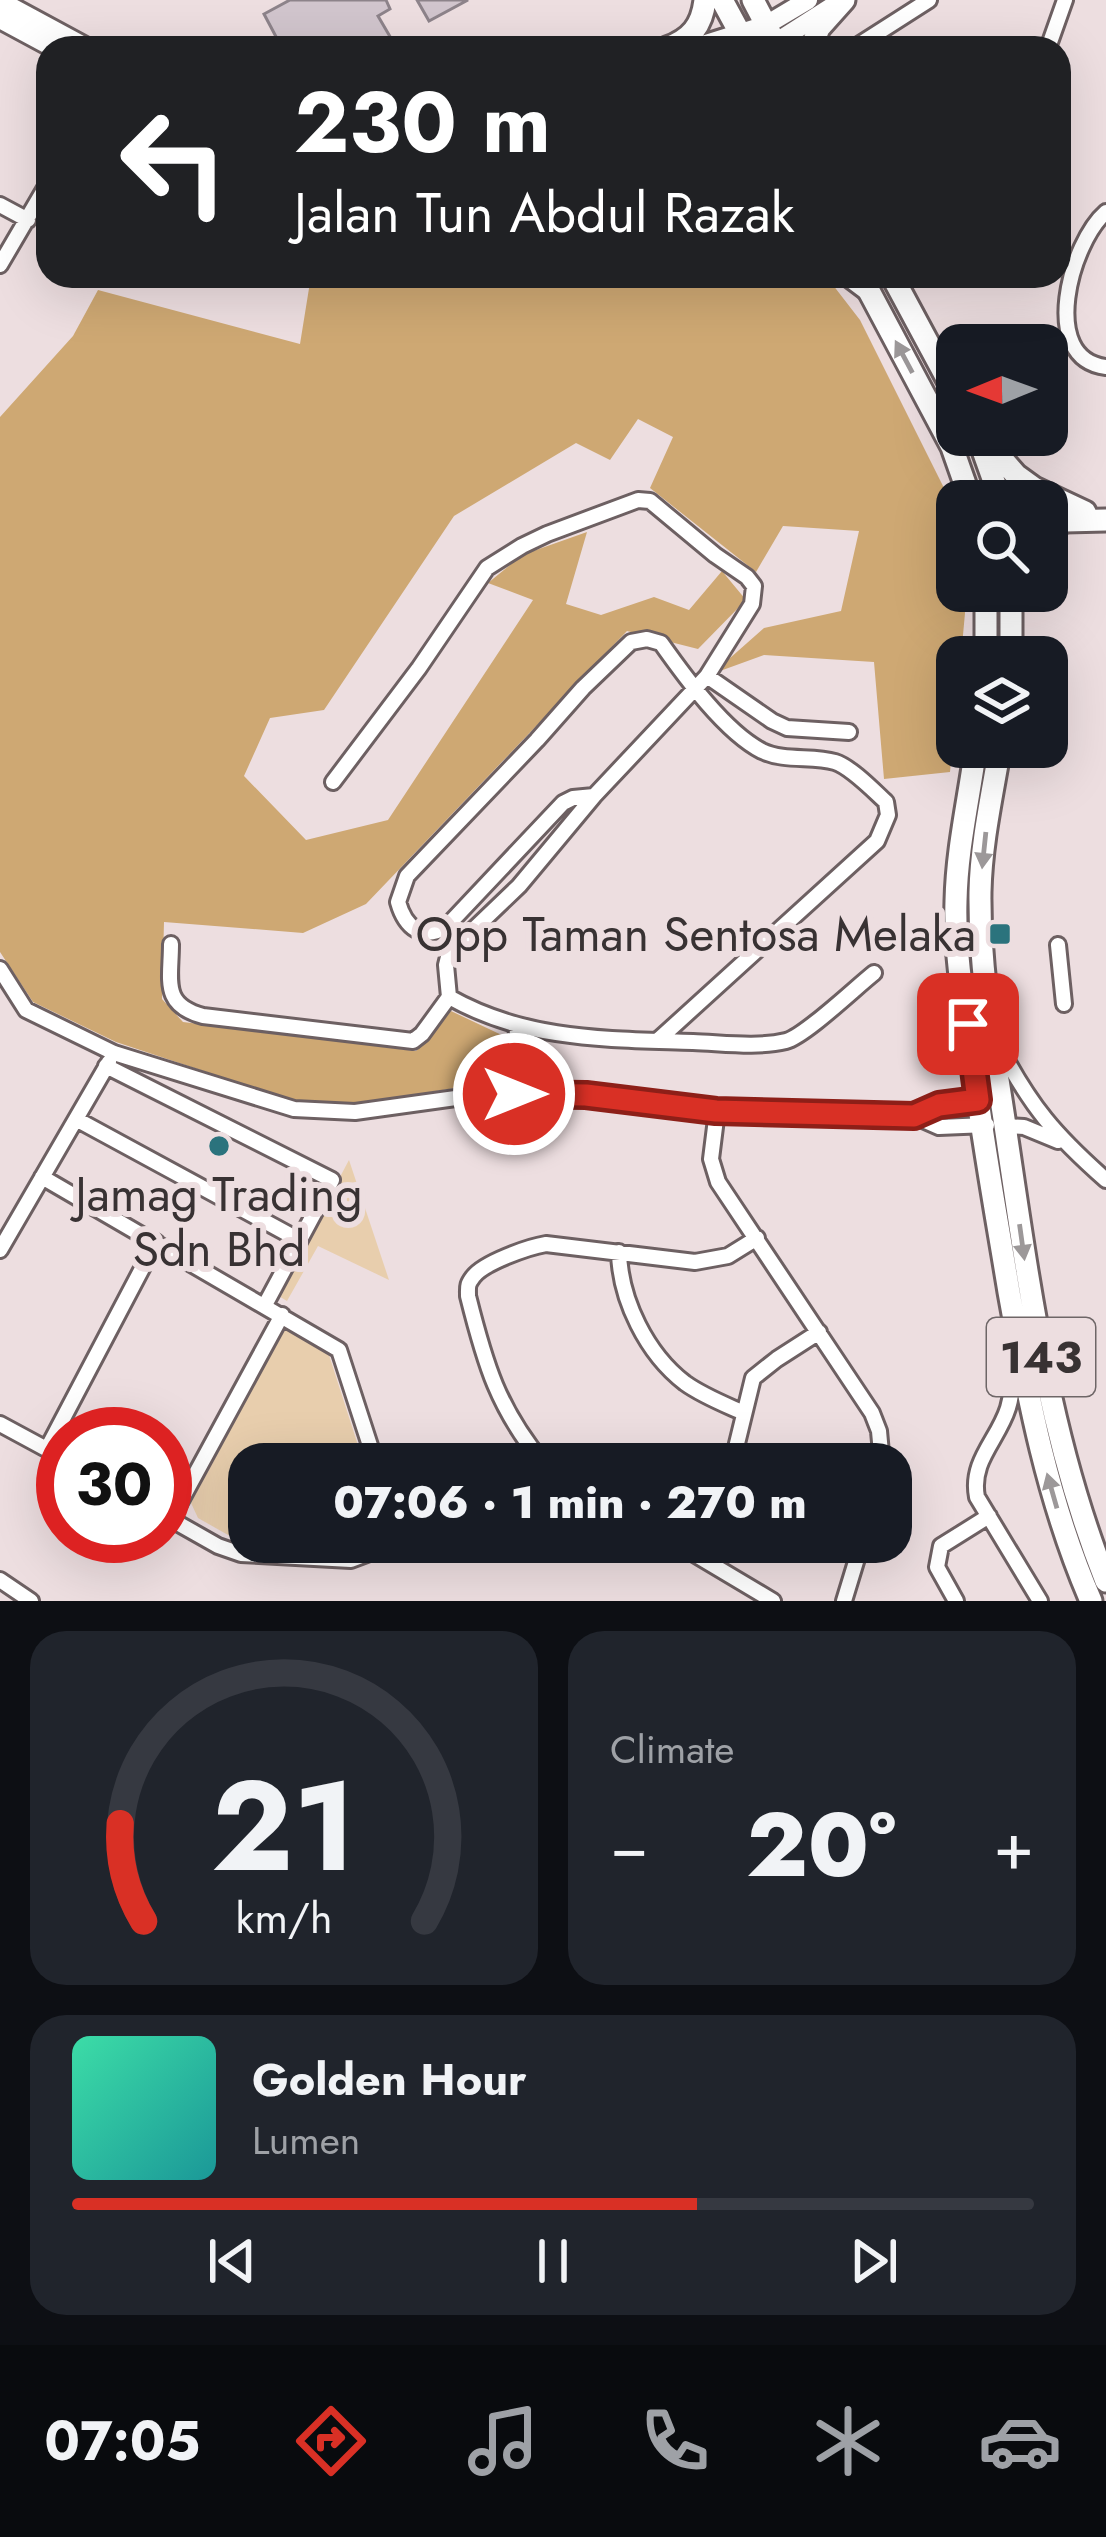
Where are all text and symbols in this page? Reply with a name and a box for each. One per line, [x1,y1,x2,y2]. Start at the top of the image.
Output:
text: 230 m [294,62,551,184]
icon: left [96,84,252,240]
text: Jalan Tun Abdul Razak [294,174,795,252]
north arrow [936,324,1068,456]
map controls [936,324,1068,768]
one-way arrow [894,340,915,375]
button: search [936,480,1068,612]
button: layers [936,636,1068,768]
one-way arrow [974,831,993,869]
place label: Opp Taman Sentosa Melaka [416,900,976,969]
marker: Opp Taman Sentosa Melaka [987,921,1013,947]
pin [917,973,1019,1075]
icon: arrive [935,991,1001,1057]
position arrow [451,1031,577,1157]
marker: Jamag Trading Sdn Bhd [206,1133,232,1159]
place label: Jamag Trading Sdn Bhd [69,1160,363,1284]
one-way arrow [1013,1224,1032,1261]
road number: 143 [987,1318,1095,1396]
speed limit sign: 30 [36,1407,192,1563]
text: 07:06 · 1 min · 270 m [333,1470,807,1535]
one-way arrow [1041,1472,1060,1509]
text: Climate [610,1721,734,1778]
text: 21 [211,1736,357,1917]
text: 20° [746,1780,896,1910]
text: − [610,1798,649,1894]
text: + [993,1798,1034,1894]
text: km/h [236,1887,332,1949]
text: Golden Hour [252,2047,527,2112]
text: Lumen [252,2112,360,2169]
icon: previous [199,2228,265,2294]
icon: pause [520,2228,586,2294]
icon: next [841,2228,907,2294]
icon: directions [289,2399,373,2483]
icon: music [461,2399,545,2483]
icon: phone [633,2399,717,2483]
icon: climate [806,2399,890,2483]
icon: car [978,2399,1062,2483]
text: 07:05 [44,2402,200,2480]

